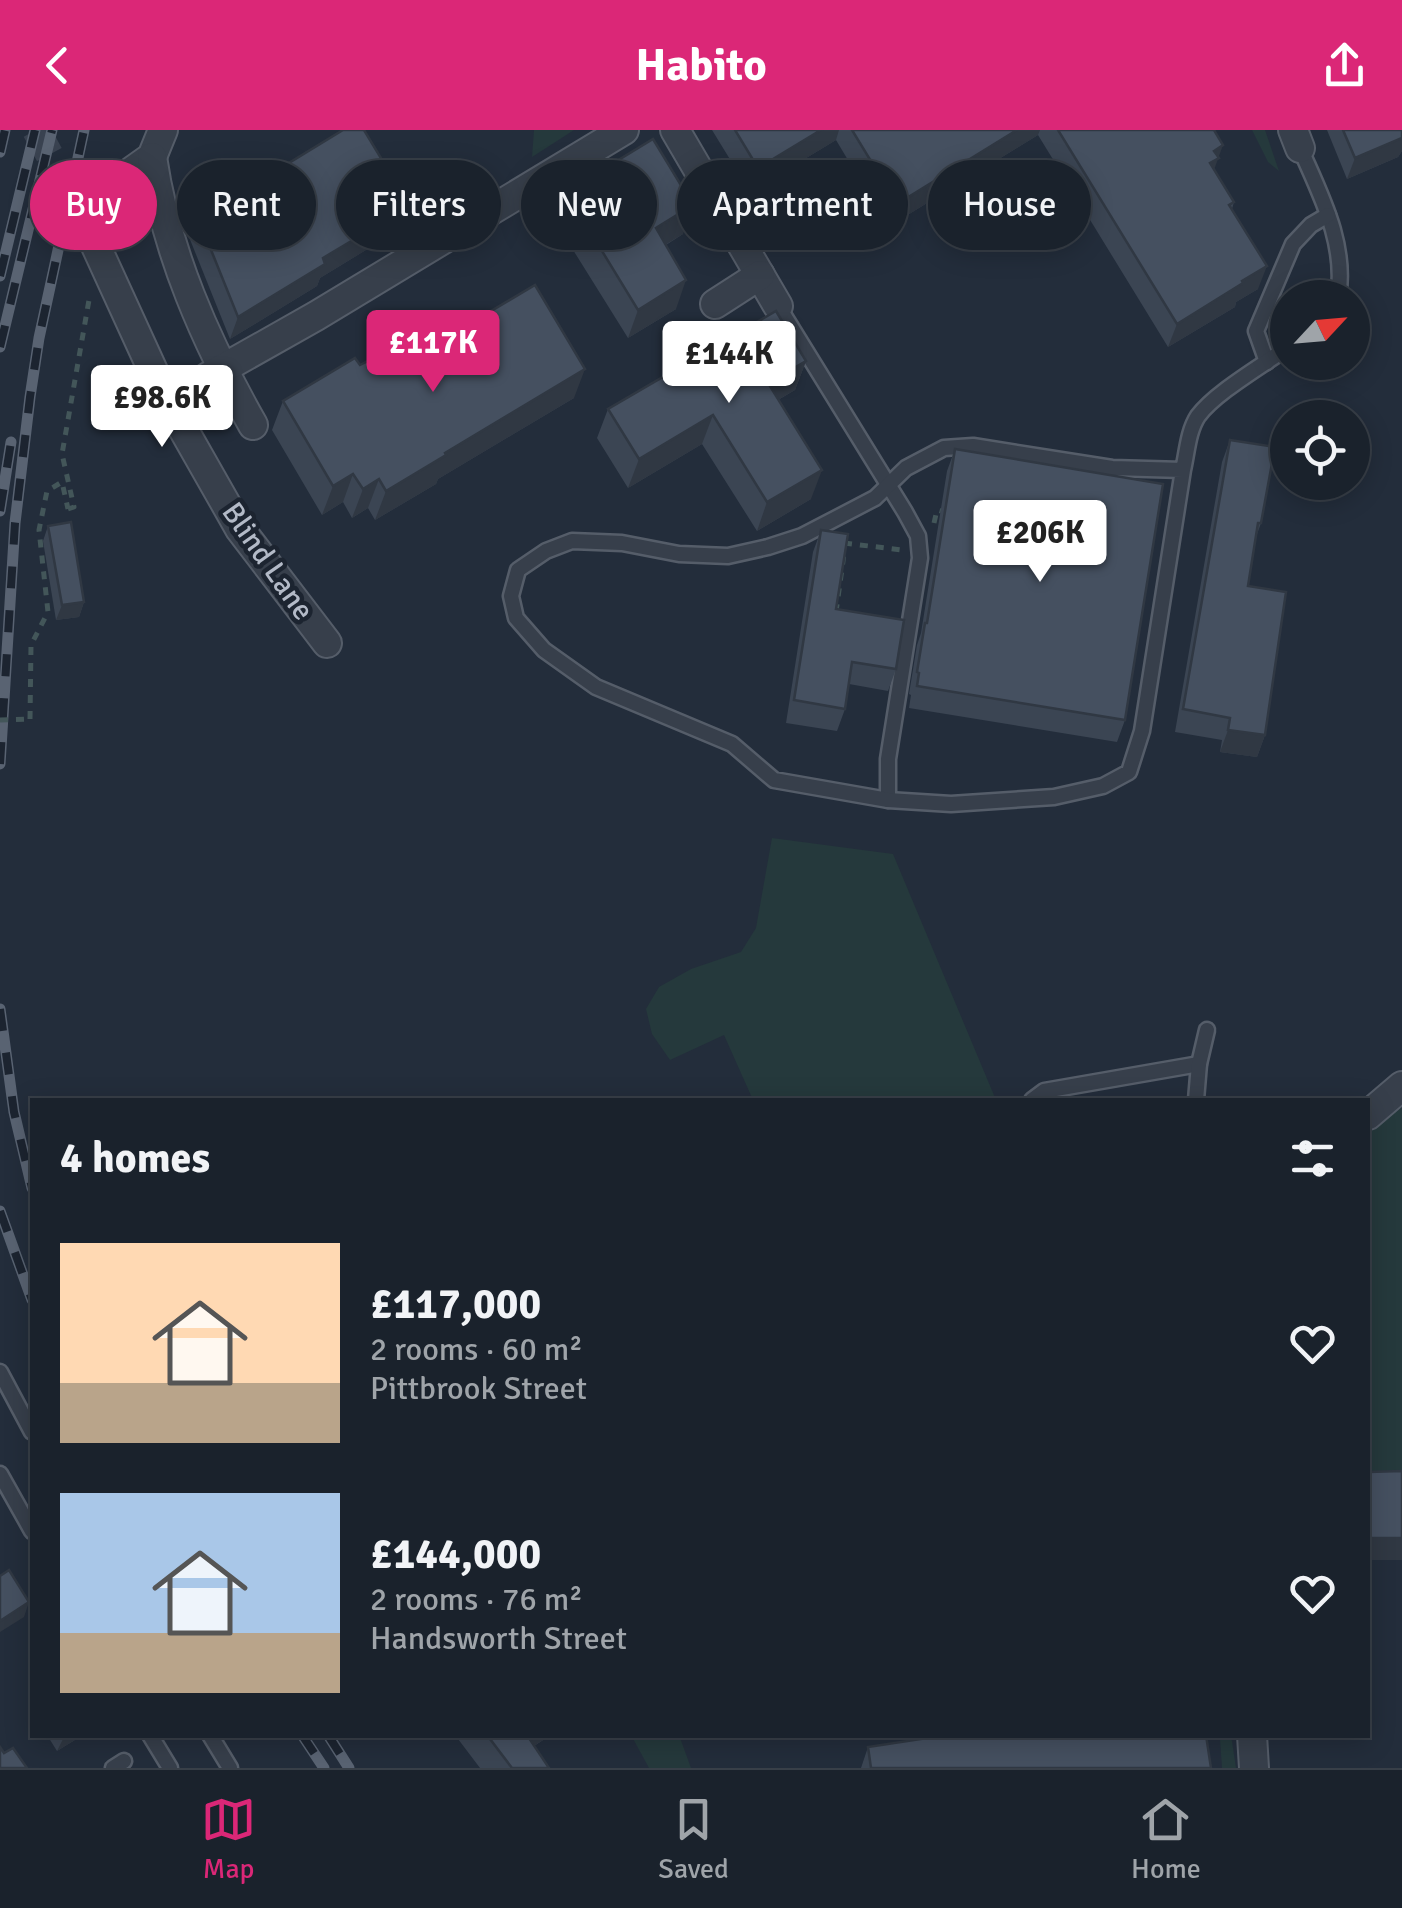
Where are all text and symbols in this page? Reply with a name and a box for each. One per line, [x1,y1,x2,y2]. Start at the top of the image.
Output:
icon: back [30,38,85,93]
text: Habito [635,38,767,93]
icon: share [1317,38,1372,93]
chip: Buy [30,160,157,250]
chip: Rent [177,160,316,250]
chip: Filters [336,160,501,250]
chip: New [521,160,657,250]
chip: Apartment [677,160,908,250]
chip: House [928,160,1091,250]
north arrow [1270,280,1370,380]
map controls [1270,280,1370,500]
pin: £117K [363,310,503,395]
pin: £144K [659,321,799,406]
text: £117K [389,323,477,362]
text: £144K [685,334,773,373]
pin: £98.6K [81,365,243,450]
text: £98.6K [113,378,211,417]
button: locate [1270,400,1370,500]
street label: Blind Lane [214,495,322,628]
pin: £206K [970,500,1110,585]
text: £206K [996,513,1084,552]
icon: filters [1285,1131,1340,1186]
text: 4 homes [60,1133,210,1184]
text: £117,000 [370,1279,541,1330]
icon: home [140,1283,260,1403]
icon: heart [1285,1316,1340,1371]
text: 2 rooms · 60 m² [370,1330,583,1369]
text: Pittbrook Street [370,1369,587,1408]
text: £144,000 [370,1529,541,1580]
icon: home [140,1533,260,1653]
icon: heart [1285,1566,1340,1621]
text: 2 rooms · 76 m² [370,1580,583,1619]
text: Handsworth Street [370,1619,627,1658]
tab: Map [201,1792,256,1886]
tab: Saved [658,1792,729,1886]
tab: Home [1131,1792,1201,1886]

